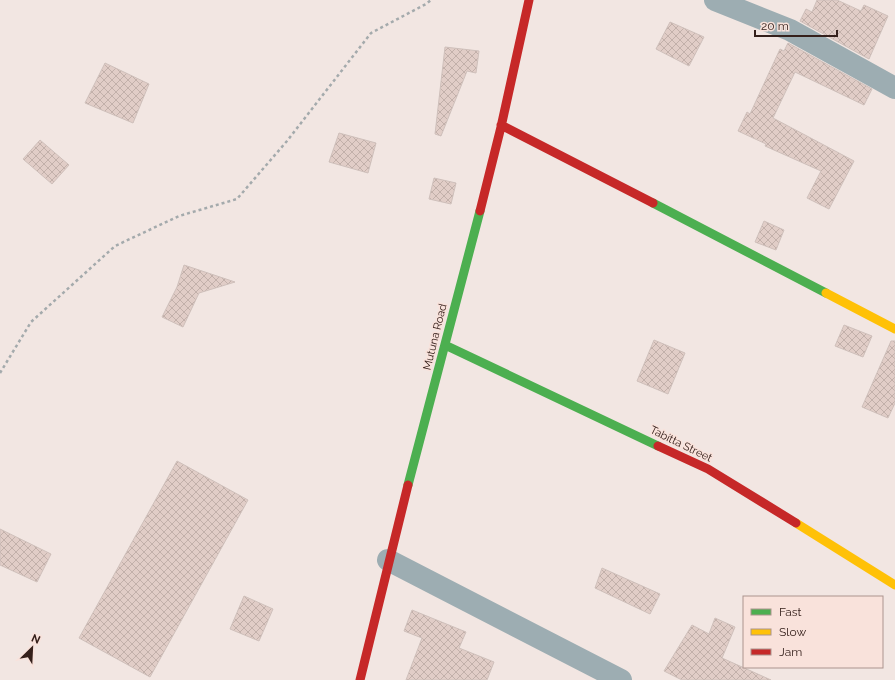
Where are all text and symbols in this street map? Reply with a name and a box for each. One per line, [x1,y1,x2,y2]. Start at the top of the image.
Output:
scale bar [755,12,837,38]
text: 20 m [761,19,789,33]
street label: Mutuna Road [420,302,450,372]
street label: Tabitta Street [648,423,714,465]
legend [743,596,883,668]
text: Fast [779,605,802,619]
text: Slow [779,625,806,639]
north arrow [12,628,52,668]
text: N [29,632,42,647]
text: Jam [779,645,802,659]

